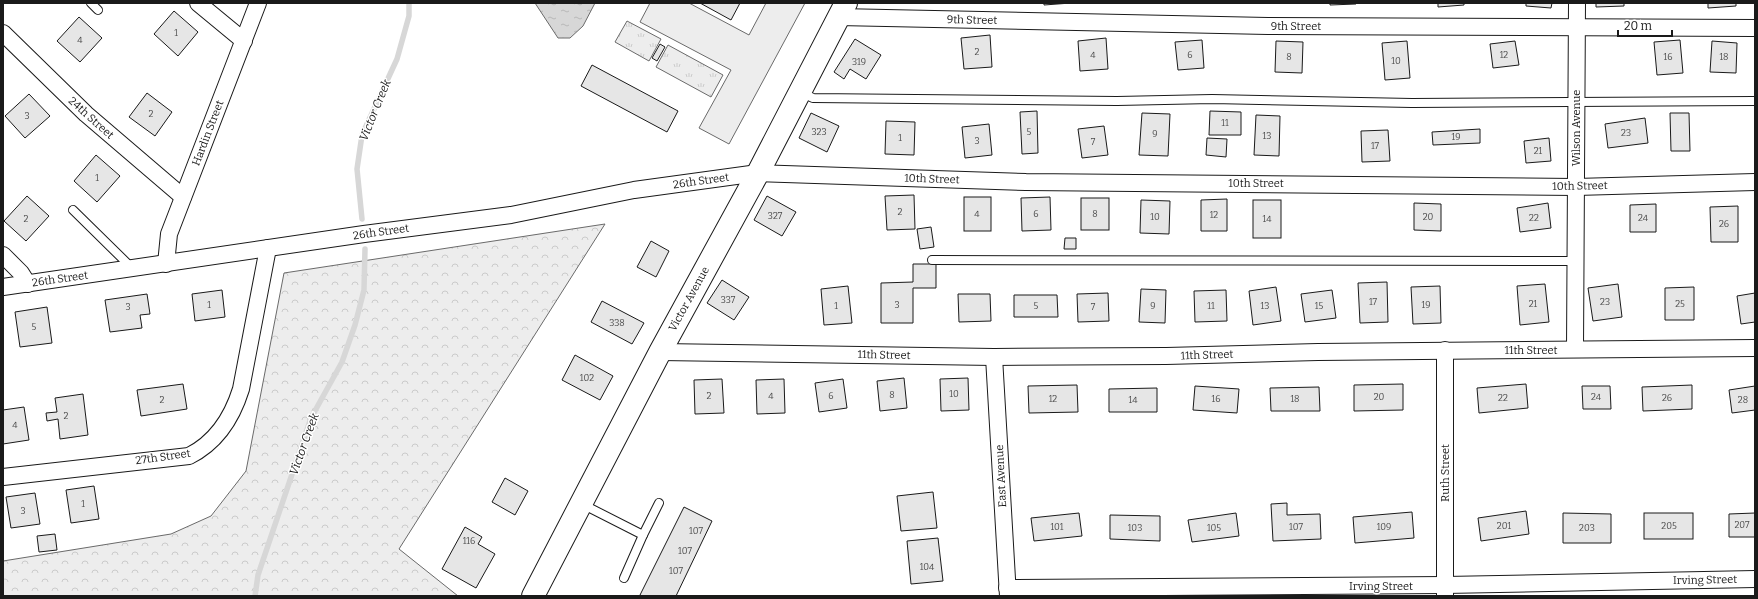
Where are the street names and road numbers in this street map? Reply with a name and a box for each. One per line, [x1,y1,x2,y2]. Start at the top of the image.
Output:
street label: 9th Street [947,13,997,27]
street label: 9th Street [1271,20,1321,33]
street label: Wilson Avenue [1570,90,1583,166]
street label: 24th Street [66,94,116,142]
street label: Hardin Street [190,98,226,168]
street label: 26th Street [672,171,730,191]
street label: 10th Street [904,172,960,186]
street label: 10th Street [1228,177,1284,190]
street label: 10th Street [1552,179,1608,193]
street label: 26th Street [352,222,410,242]
street label: Victor Avenue [666,264,712,334]
street label: 26th Street [31,269,89,289]
street label: 11th Street [1505,344,1557,357]
street label: 11th Street [857,348,911,362]
street label: 11th Street [1180,348,1234,362]
street label: East Avenue [993,444,1009,508]
street label: Ruth Street [1439,444,1452,502]
street label: 27th Street [135,447,191,467]
street label: Irving Street [1673,573,1737,587]
street label: Irving Street [1349,580,1413,593]

